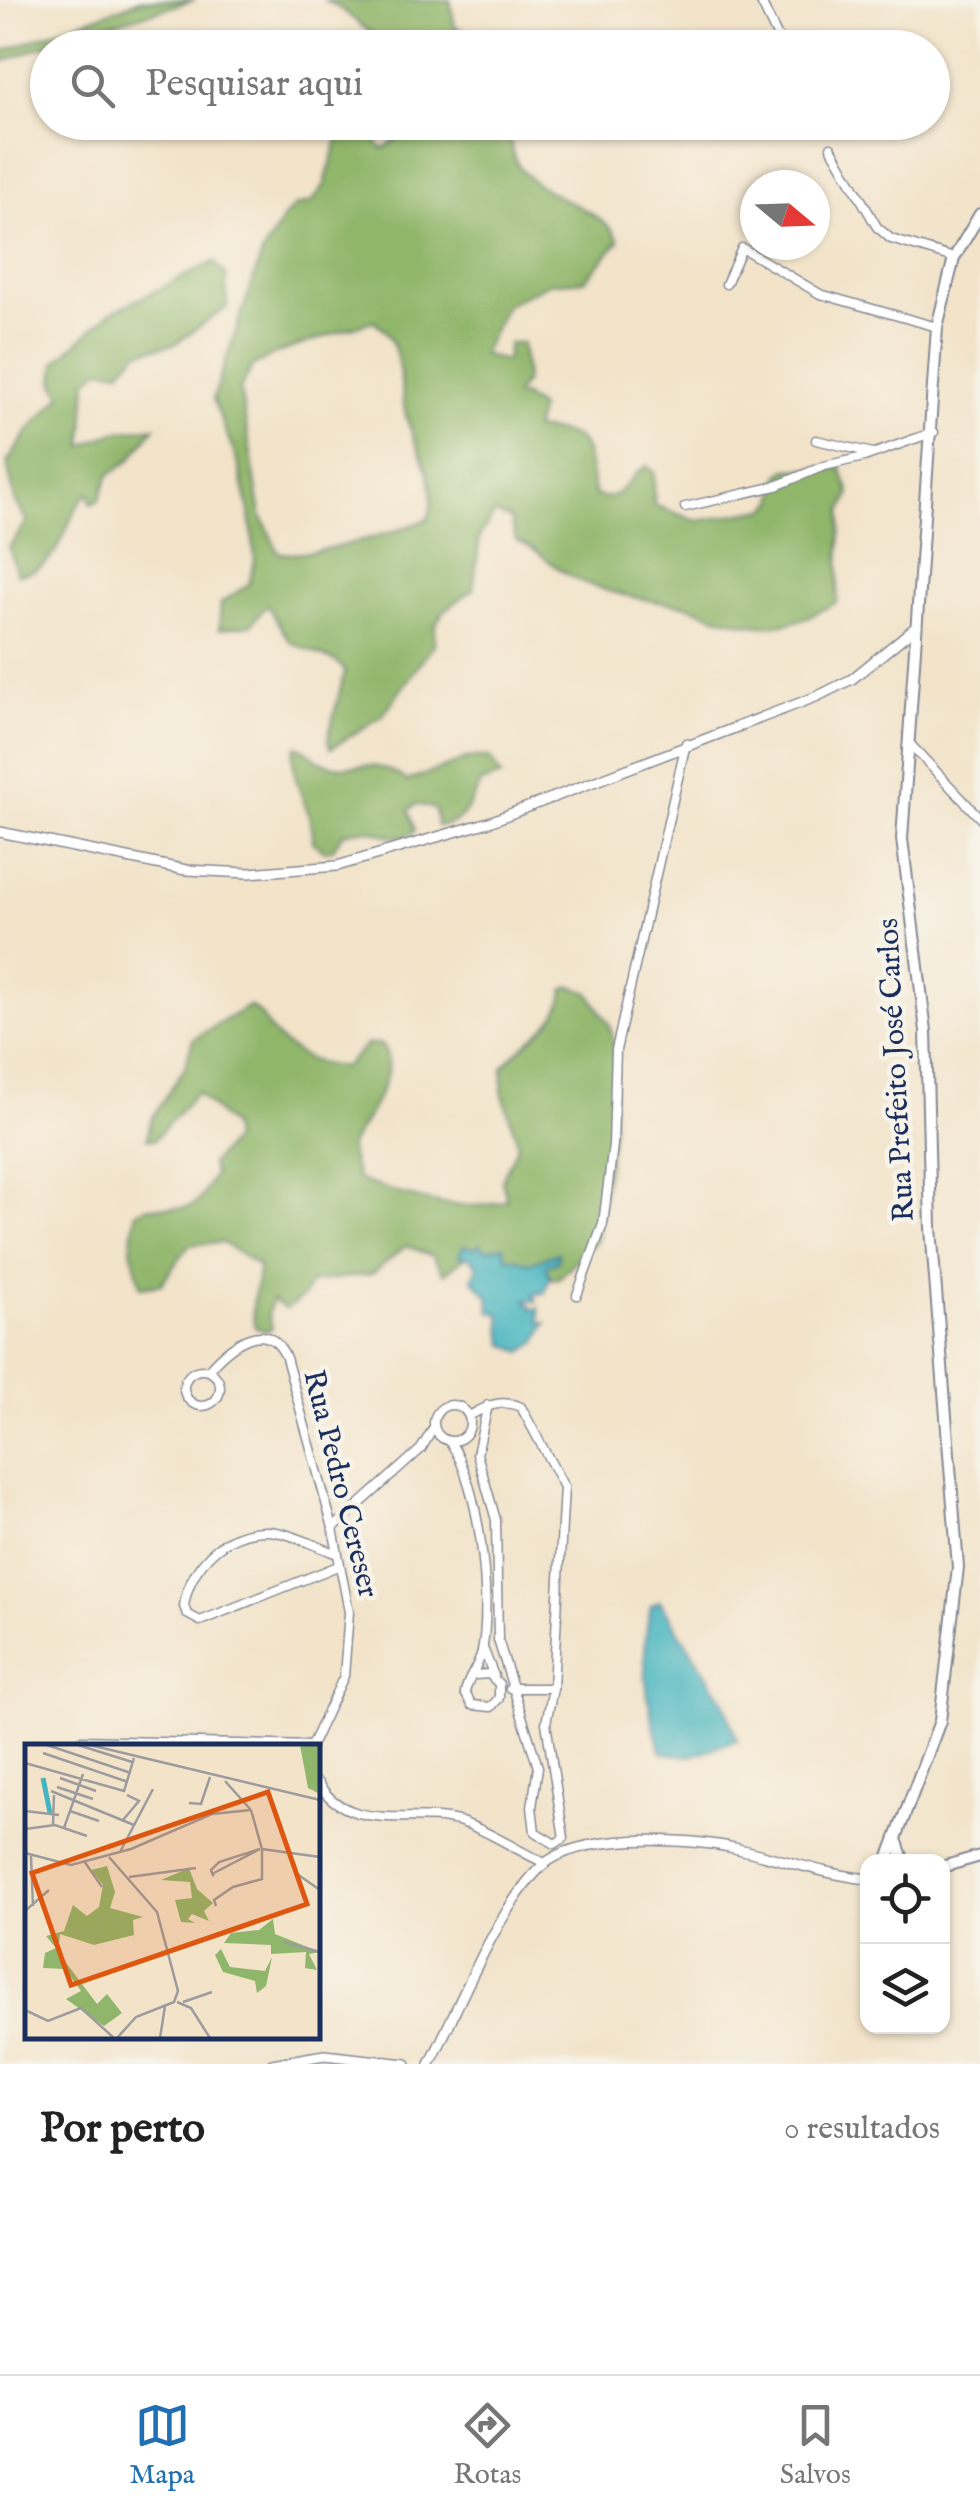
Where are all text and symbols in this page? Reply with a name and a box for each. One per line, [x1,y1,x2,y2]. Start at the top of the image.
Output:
search box [30,30,950,140]
icon: search [65,58,120,113]
text: Pesquisar aqui [145,61,363,109]
north arrow [740,170,830,260]
street label: Rua Prefeito José Carlos [870,917,924,1223]
street label: Rua Pedro Cereser [293,1366,387,1602]
inset map [25,1744,320,2039]
map controls [860,1854,950,2034]
button: locate [860,1854,950,1944]
button: layers [860,1944,950,2034]
text: Por perto [40,2103,205,2156]
text: 0 resultados [784,2109,940,2150]
tab: Mapa [129,2398,195,2493]
tab: Rotas [454,2398,521,2493]
tab: Salvos [780,2398,851,2493]

